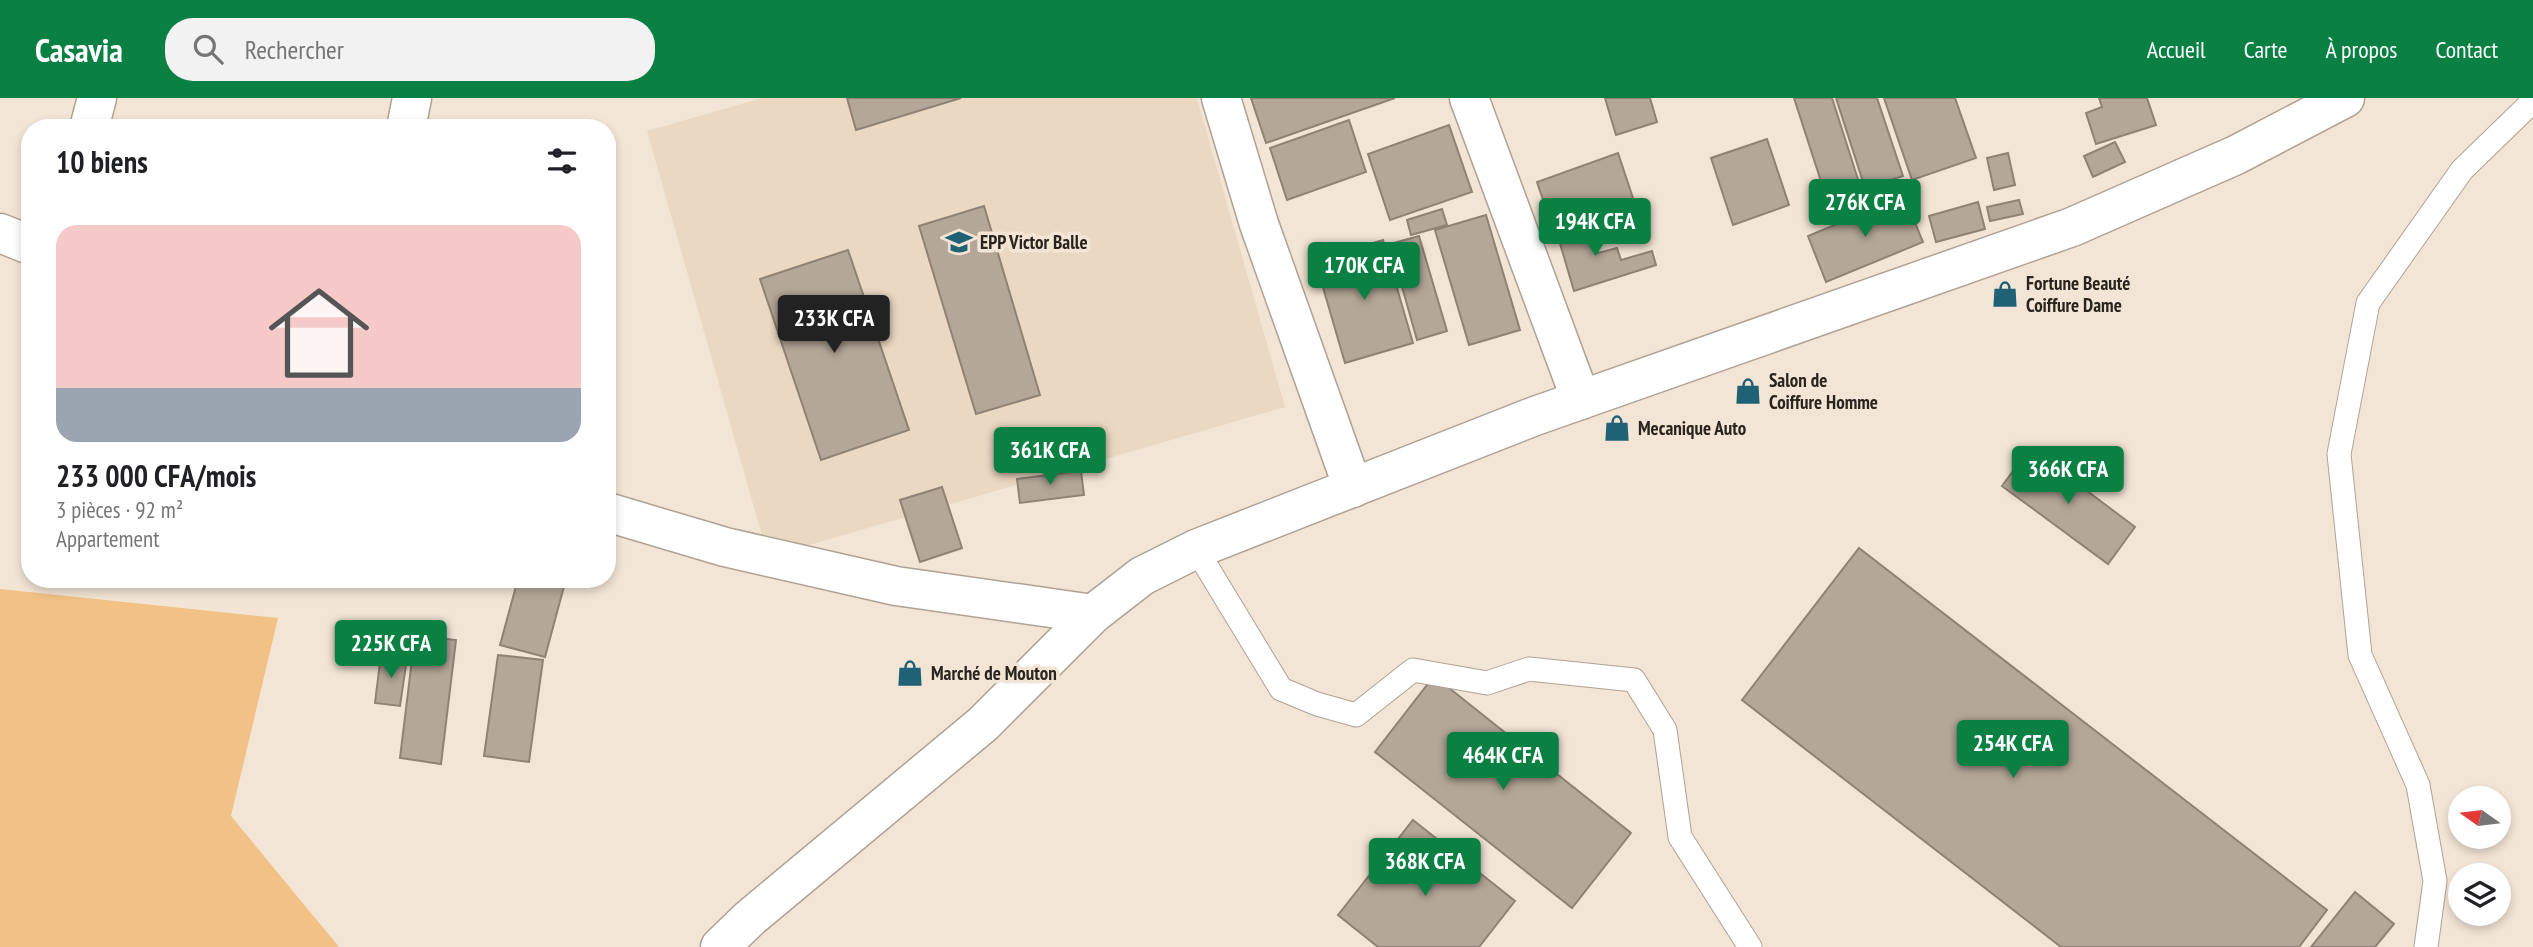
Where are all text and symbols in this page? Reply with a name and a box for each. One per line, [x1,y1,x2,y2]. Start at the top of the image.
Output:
search box [165,18,655,81]
text: Casavia [35,28,123,71]
icon: search [189,30,227,68]
text: Rechercher [245,33,344,66]
text: Accueil [2147,34,2206,65]
text: Carte [2244,34,2287,65]
text: À propos [2325,34,2397,65]
text: Contact [2435,34,2498,65]
text: 10 biens [56,142,148,181]
icon: filters [543,142,581,180]
pin: 276K CFA [1793,180,1937,239]
text: 276K CFA [1825,187,1905,216]
pin: 194K CFA [1523,198,1667,258]
text: 194K CFA [1555,206,1635,235]
school or university icon: EPP Victor Balle [944,227,974,257]
place label: EPP Victor Balle [980,230,1088,254]
pin: 170K CFA [1292,242,1436,302]
text: 170K CFA [1324,250,1404,279]
icon: home [256,270,382,396]
place label: Fortune Beauté Coiffure Dame [2026,271,2130,317]
shop icon: Fortune Beauté Coiffure Dame [1990,279,2020,309]
pin: 233K CFA [762,296,906,355]
text: 233K CFA [794,303,874,332]
place label: Salon de Coiffure Homme [1769,368,1878,414]
shop icon: Salon de Coiffure Homme [1733,376,1763,406]
shop icon: Mecanique Auto [1602,413,1632,443]
place label: Mecanique Auto [1638,416,1746,440]
pin: 361K CFA [978,428,1122,487]
text: 361K CFA [1010,435,1090,464]
pin: 366K CFA [1996,446,2140,506]
text: 366K CFA [2028,454,2108,483]
text: 233 000 CFA/mois [56,456,256,495]
text: 3 pièces · 92 m² [56,495,183,524]
text: Appartement [56,524,159,553]
pin: 225K CFA [319,620,463,680]
text: 225K CFA [351,628,431,657]
shop icon: Marché de Mouton [895,658,925,688]
place label: Marché de Mouton [931,661,1057,685]
pin: 254K CFA [1941,720,2085,780]
text: 254K CFA [1973,728,2053,757]
pin: 464K CFA [1431,732,1575,792]
text: 464K CFA [1463,740,1543,769]
north arrow [2448,786,2511,849]
map controls [2448,786,2511,926]
pin: 368K CFA [1353,838,1497,898]
text: 368K CFA [1385,846,1465,875]
button: layers [2448,863,2511,926]

